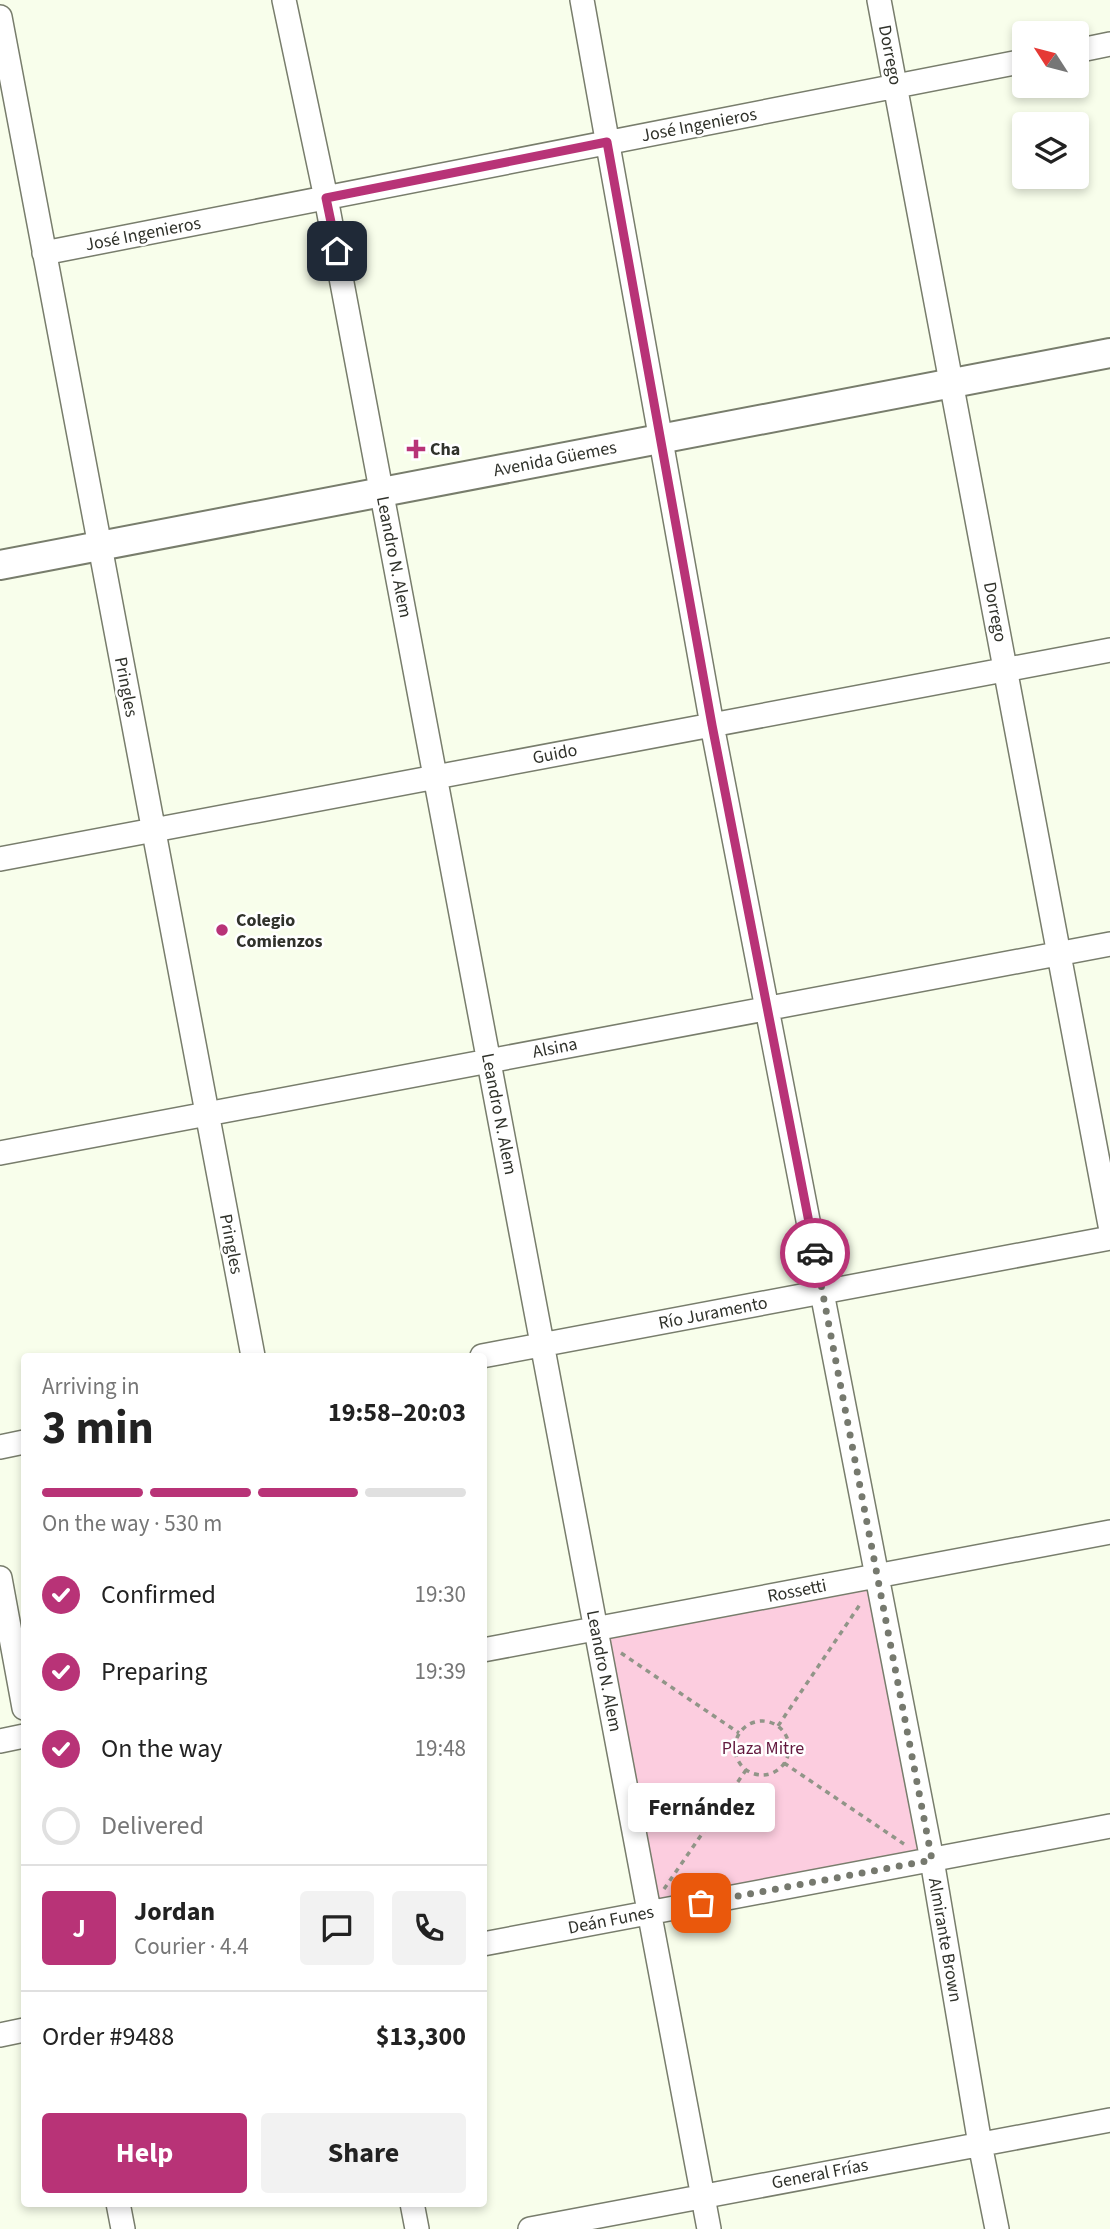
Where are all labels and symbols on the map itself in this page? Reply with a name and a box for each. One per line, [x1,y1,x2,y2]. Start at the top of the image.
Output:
north arrow [1012,21,1088,98]
street label: Dorrego [872,23,908,87]
street label: José Ingenieros [639,102,759,148]
street label: José Ingenieros [83,211,203,257]
pin [307,221,367,281]
street label: Avenida Güemes [491,435,619,483]
place label: Cha [430,437,460,462]
marker: Cha [408,441,424,457]
street label: Leandro N. Alem [370,494,418,620]
street label: Dorrego [977,580,1013,644]
street label: Pringles [108,655,144,719]
street label: Guido [530,737,580,771]
place label: Colegio Comienzos [236,908,322,954]
marker: Colegio Comienzos [214,922,230,938]
street label: Alsina [530,1031,580,1065]
street label: Leandro N. Alem [475,1051,523,1177]
street label: Pringles [213,1212,249,1276]
courier [780,1218,850,1288]
street label: Río Juramento [656,1290,770,1336]
street label: Rossetti [765,1573,829,1609]
street label: Leandro N. Alem [580,1608,628,1734]
park label: Plaza Mitre [722,1736,804,1761]
callout: Fernández [628,1784,774,1833]
pin [671,1873,731,1933]
street label: Almirante Brown [922,1876,968,2004]
street label: Deán Funes [566,1899,656,1941]
street label: General Frías [770,2152,870,2196]

